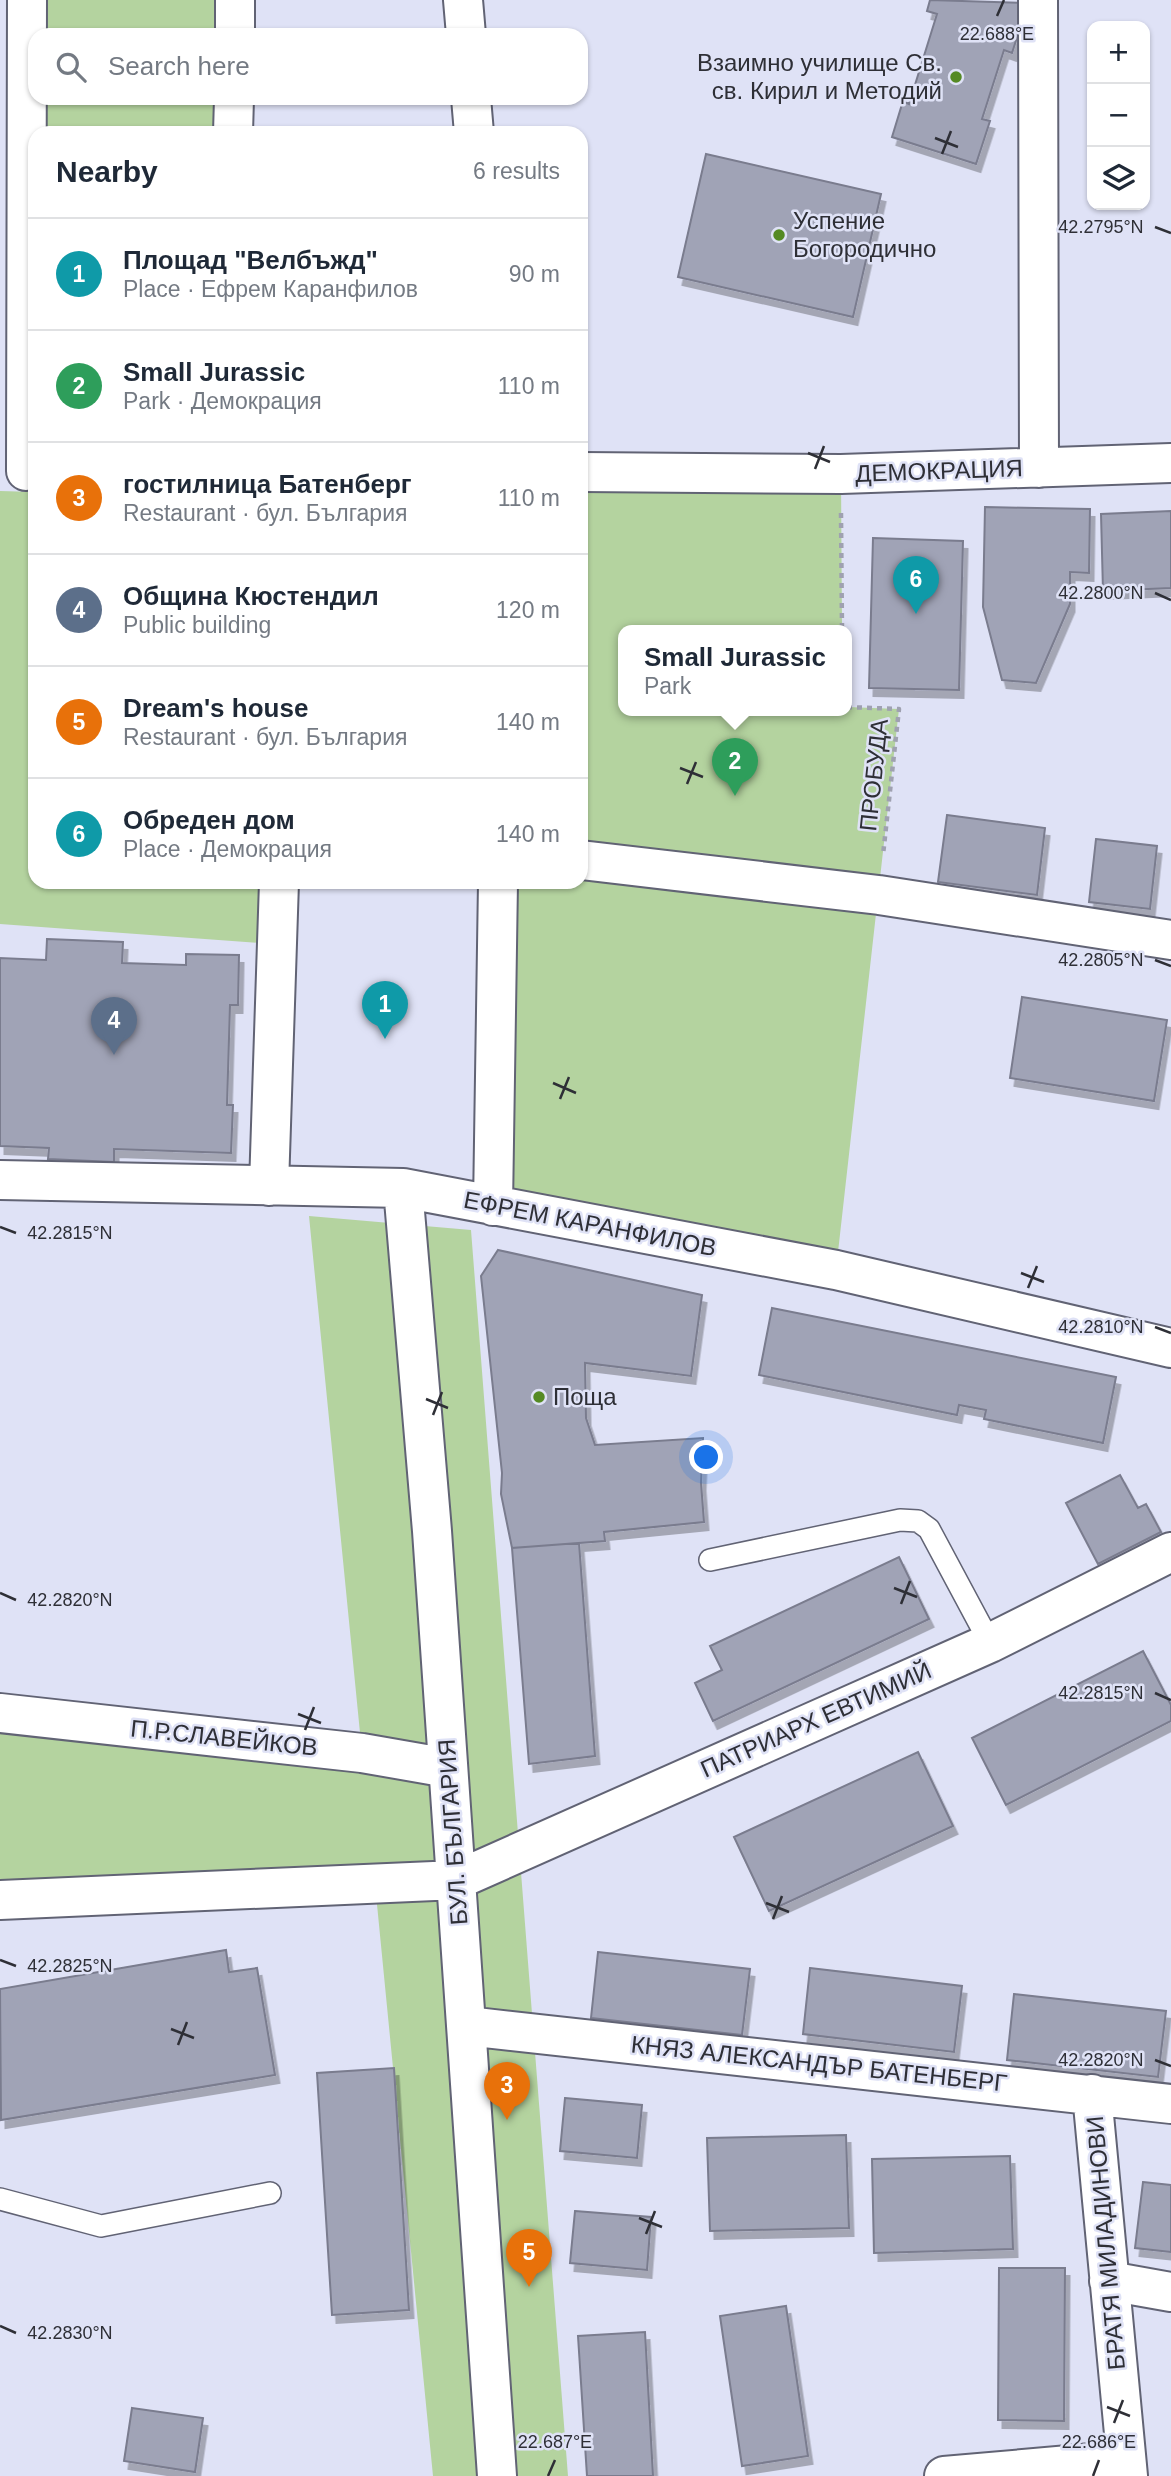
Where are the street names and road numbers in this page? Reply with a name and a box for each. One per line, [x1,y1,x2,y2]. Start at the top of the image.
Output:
street label: ДЕМОКРАЦИЯ [855,454,1023,487]
street label: ПРОБУДА [854,717,893,833]
street label: ЕФРЕМ КАРАНФИЛОВ [462,1186,719,1261]
street label: ПАТРИАРХ ЕВТИМИЙ [696,1656,935,1783]
street label: П.Р.СЛАВЕЙКОВ [129,1714,319,1761]
street label: БУЛ. БЪЛГАРИЯ [433,1738,472,1926]
street label: КНЯЗ АЛЕКСАНДЪР БАТЕНБЕРГ [630,2030,1008,2097]
street label: БРАТЯ МИЛАДИНОВИ [1081,2115,1130,2371]

